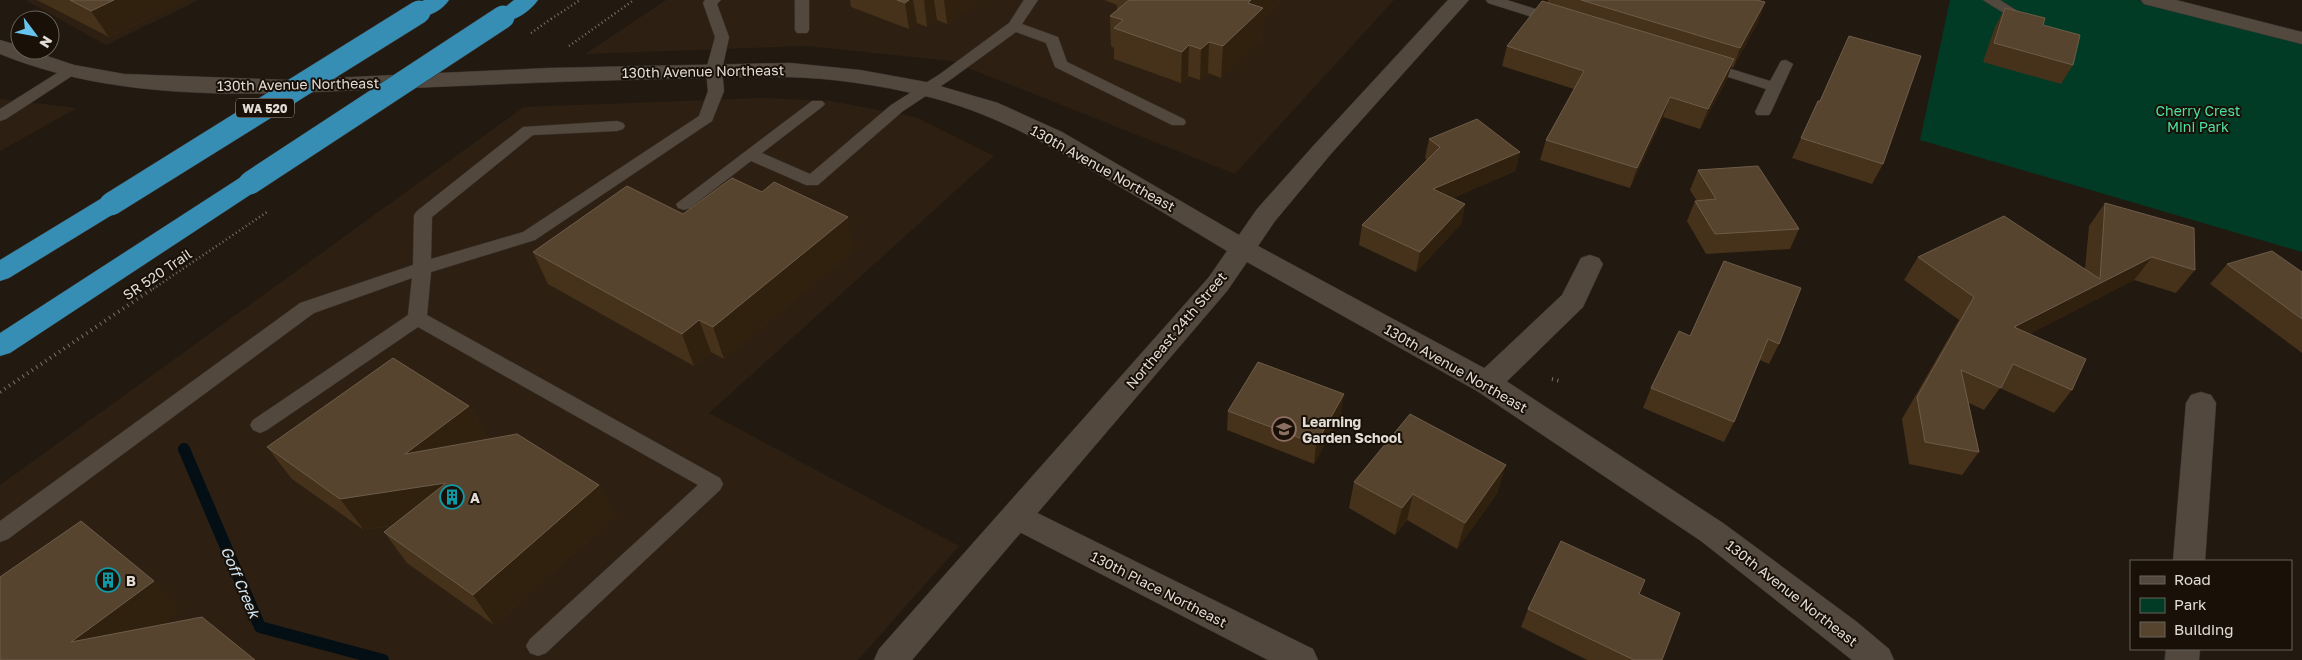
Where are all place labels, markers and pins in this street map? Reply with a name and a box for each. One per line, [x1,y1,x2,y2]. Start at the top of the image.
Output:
place label: Learning Garden School [1302,413,1402,446]
school or university icon: Learning Garden School [1271,416,1297,442]
building icon: A [439,484,465,510]
place label: A [470,489,480,506]
building icon: B [95,567,121,593]
place label: B [126,572,136,589]

